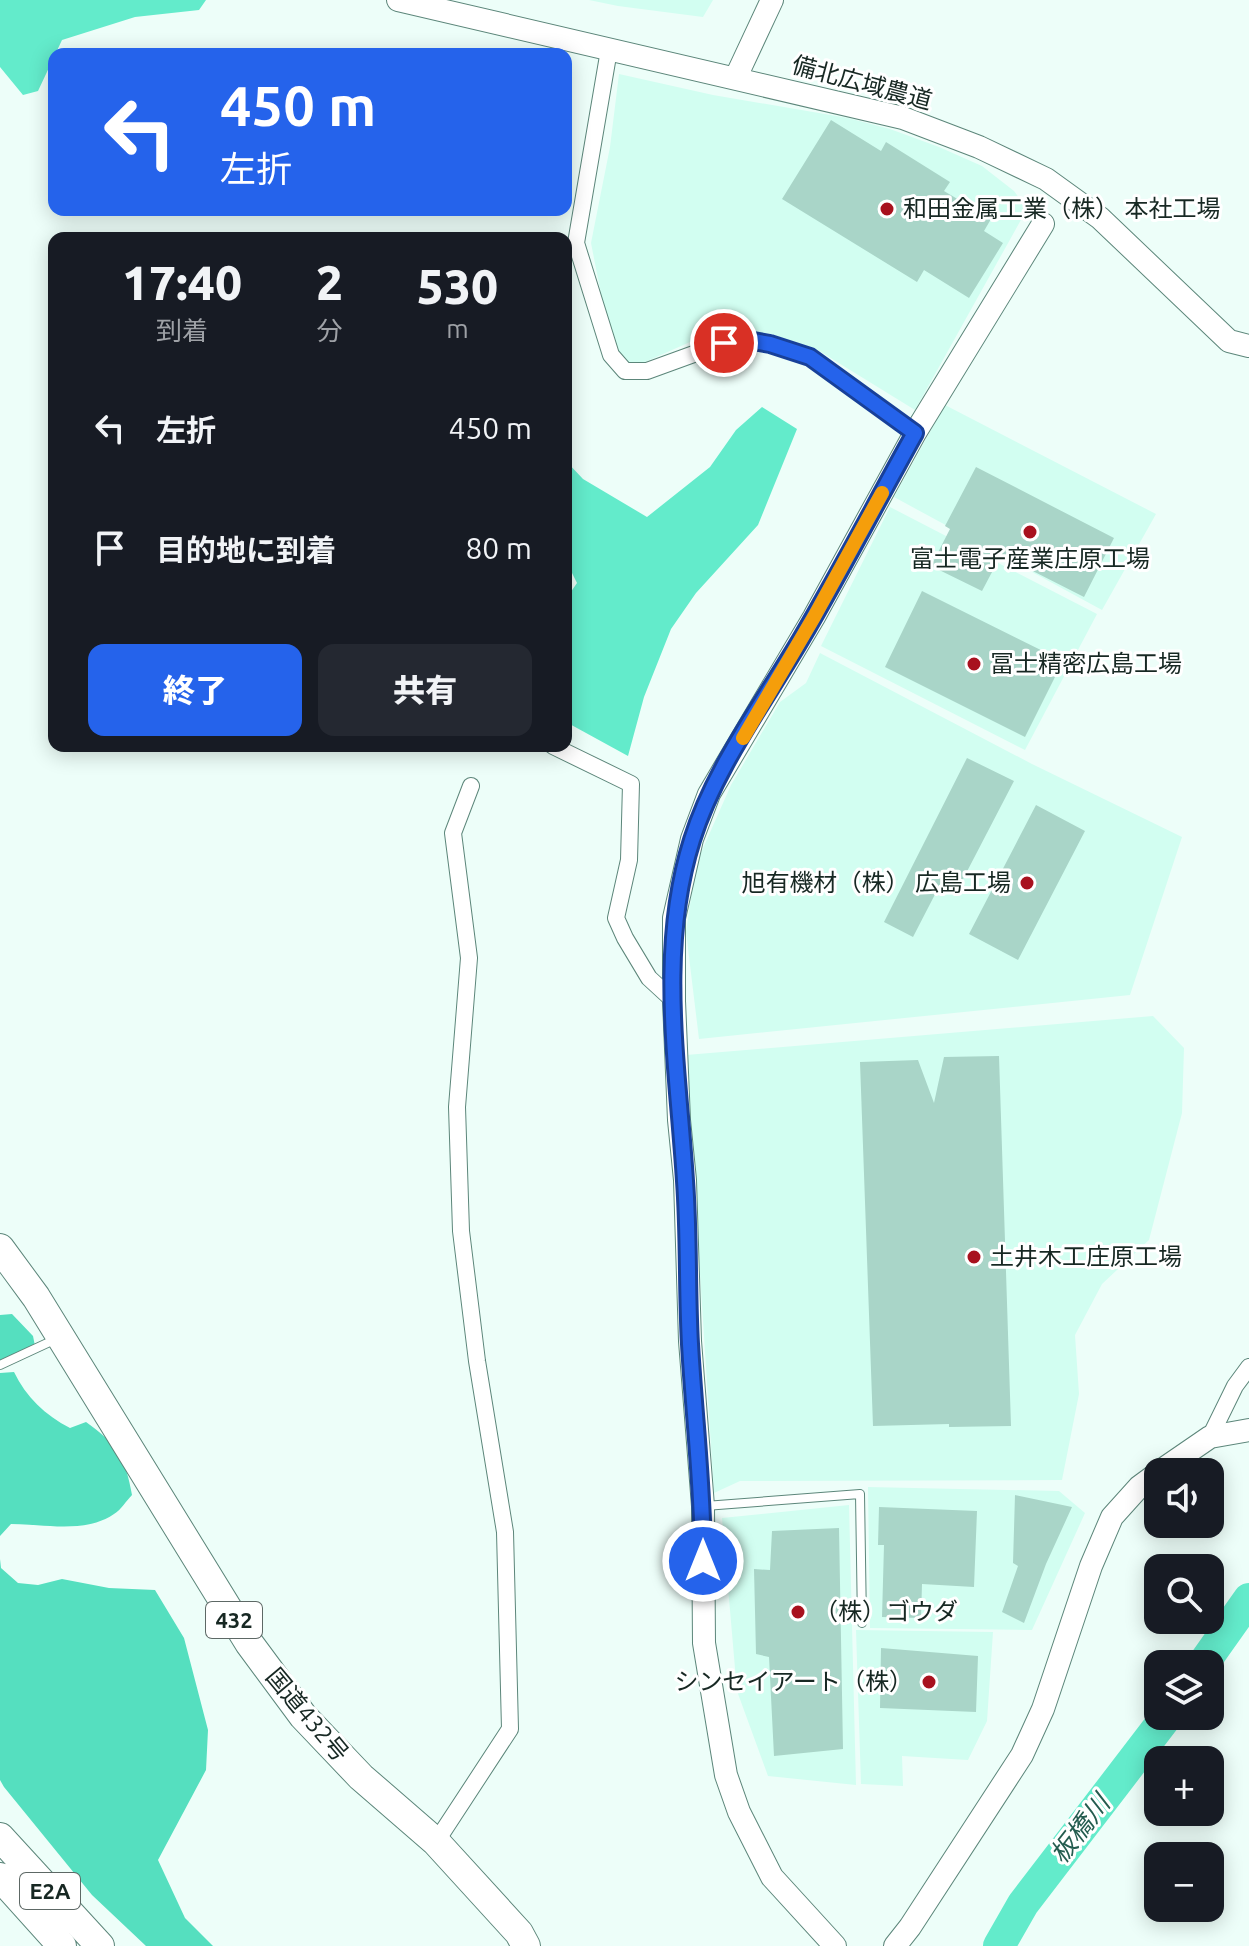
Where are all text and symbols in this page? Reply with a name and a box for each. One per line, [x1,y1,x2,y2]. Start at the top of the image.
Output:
street label: 備北広域農道 [789,51,935,114]
text: 450 m [220,74,376,137]
icon: left [88,80,192,184]
text: 左折 [220,148,292,189]
place label: 和田金属工業（株） 本社工場 [903,195,1221,222]
marker: 和田金属工業（株） 本社工場 [878,200,896,218]
text: 17:40 [122,255,242,309]
text: 2 [316,255,343,309]
text: 530 [417,259,498,313]
pin [690,309,758,377]
text: m [446,314,469,343]
text: 到着 [156,316,208,345]
text: 分 [316,316,342,345]
icon: arrive [702,321,746,365]
icon: left [88,406,132,450]
text: 450 m [448,411,532,445]
text: 左折 [156,413,216,447]
marker: 富士電子産業庄原工場 [1021,523,1039,541]
icon: arrive [88,526,132,570]
text: 80 m [465,531,532,565]
text: 目的地に到着 [156,533,336,567]
place label: 富士電子産業庄原工場 [910,545,1150,572]
button: 終了 [88,644,302,736]
button: 共有 [318,644,532,736]
place label: 冨士精密広島工場 [990,650,1182,677]
marker: 冨士精密広島工場 [965,655,983,673]
place label: 旭有機材（株） 広島工場 [742,869,1011,896]
marker: 旭有機材（株） 広島工場 [1018,874,1036,892]
place label: 土井木工庄原工場 [990,1243,1182,1270]
marker: 土井木工庄原工場 [965,1248,983,1266]
map controls [1144,1458,1224,1922]
button: sound [1144,1458,1224,1538]
position arrow [661,1519,745,1603]
button: search [1144,1554,1224,1634]
place label: （株）ゴウダ [814,1598,958,1625]
road number: 432 [206,1602,262,1638]
marker: （株）ゴウダ [789,1603,807,1621]
button: layers [1144,1650,1224,1730]
street label: 国道432号 [261,1663,354,1766]
place label: シンセイアート（株） [674,1668,913,1695]
marker: シンセイアート（株） [920,1673,938,1691]
button: + [1144,1746,1224,1826]
water label: 板橋川 [1044,1787,1117,1868]
button: − [1144,1842,1224,1922]
road number: E2A [20,1873,80,1909]

